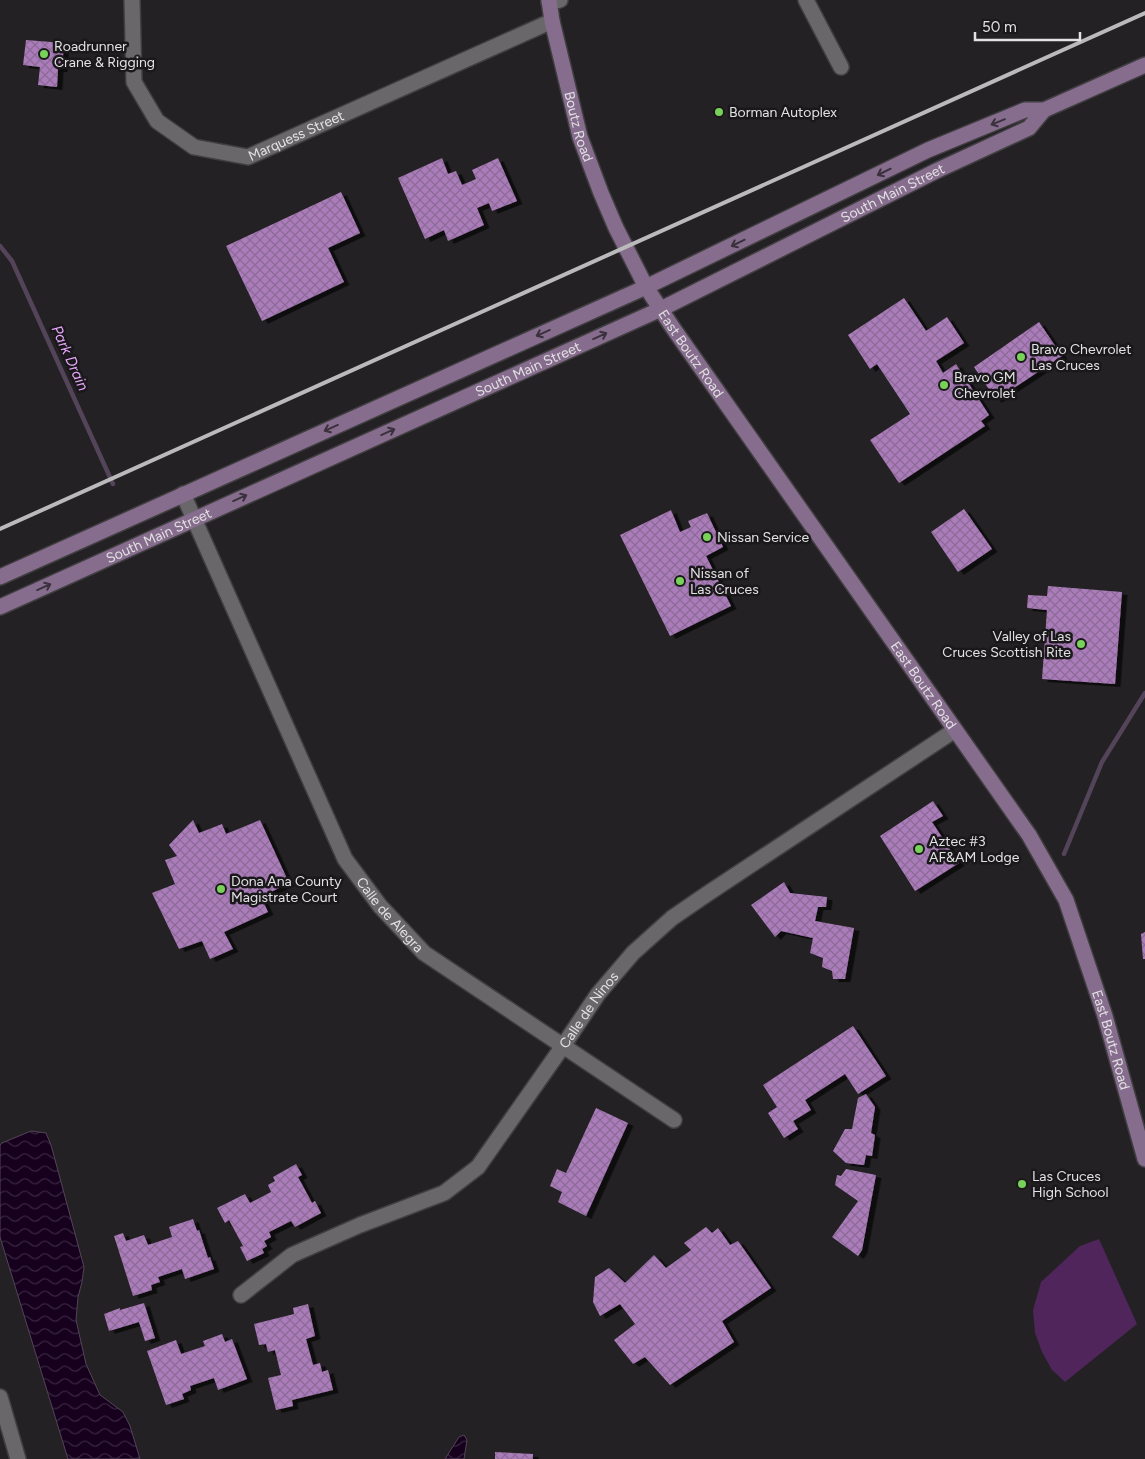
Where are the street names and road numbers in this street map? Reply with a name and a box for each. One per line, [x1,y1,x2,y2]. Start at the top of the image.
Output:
street label: Boutz Road [561,90,597,164]
street label: Marquess Street [245,107,346,164]
street label: South Main Street [838,160,947,226]
street label: East Boutz Road [655,306,728,401]
street label: South Main Street [472,338,583,400]
street label: South Main Street [103,504,214,567]
street label: East Boutz Road [887,638,960,732]
street label: Calle de Alegra [353,874,427,956]
street label: Calle de Ninos [555,968,622,1052]
street label: East Boutz Road [1088,988,1134,1092]

